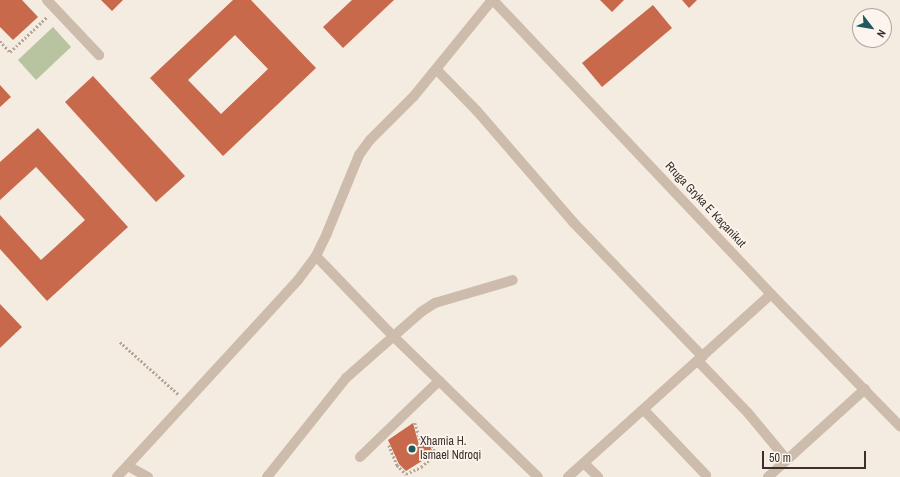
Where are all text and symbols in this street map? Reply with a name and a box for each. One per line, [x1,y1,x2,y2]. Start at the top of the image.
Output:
north arrow [852,8,892,48]
text: N [874,27,889,40]
street label: Rruga Gryka E Kaçanikut [662,159,748,251]
place label: Xhamia H. Ismael Ndroqi [420,435,481,463]
scale bar [764,443,868,469]
marker: Xhamia H. Ismael Ndroqi [407,444,417,454]
text: 50 m [769,450,791,466]

